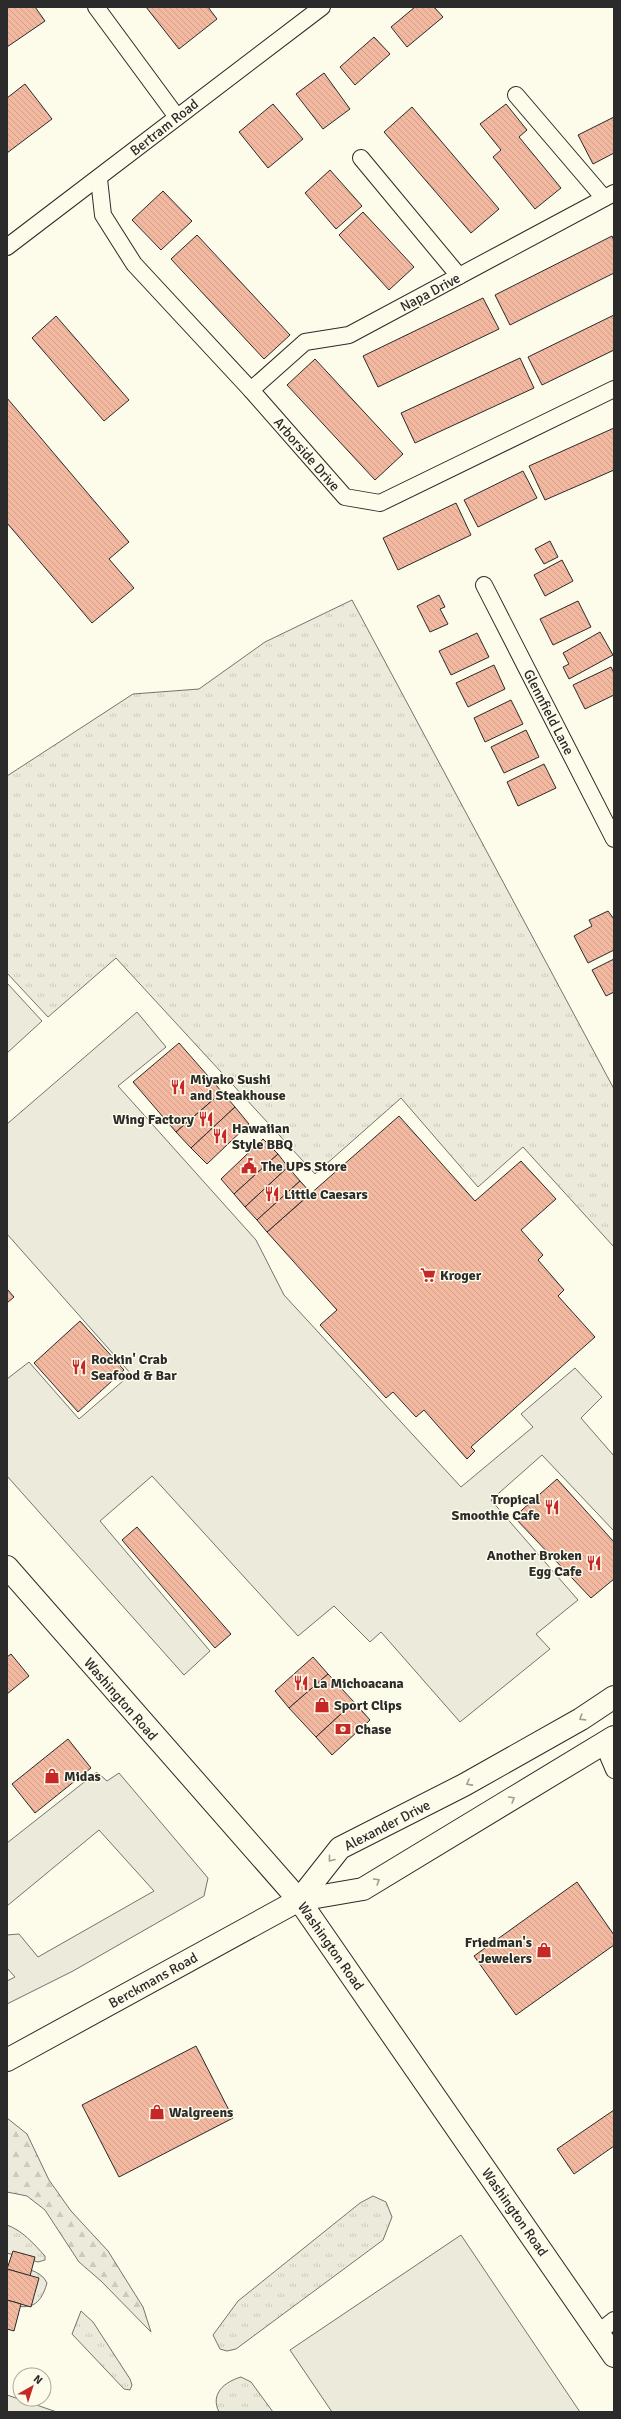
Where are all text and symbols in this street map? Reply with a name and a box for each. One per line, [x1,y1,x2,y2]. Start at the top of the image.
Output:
street label: Bertram Road [127,95,202,159]
street label: Napa Drive [397,270,463,315]
street label: Arborside Drive [270,414,343,495]
street label: Glennfield Lane [520,667,577,758]
place label: Miyako Sushi and Steakhouse [190,1071,286,1104]
restaurant icon: Miyako Sushi and Steakhouse [169,1078,187,1096]
restaurant icon: Wing Factory [197,1110,215,1128]
place label: Wing Factory [113,1111,194,1128]
place label: Hawaiian Style BBQ [232,1120,293,1153]
restaurant icon: Hawaiian Style BBQ [211,1127,229,1145]
public building icon: The UPS Store [240,1157,258,1175]
place label: The UPS Store [261,1158,347,1175]
restaurant icon: Little Caesars [263,1185,281,1203]
place label: Little Caesars [284,1186,368,1203]
supermarket icon: Kroger [419,1266,437,1284]
place label: Kroger [440,1267,482,1284]
place label: Rockin' Crab Seafood & Bar [91,1351,177,1384]
restaurant icon: Rockin' Crab Seafood & Bar [70,1358,88,1376]
place label: Tropical Smoothie Cafe [452,1491,541,1524]
restaurant icon: Tropical Smoothie Cafe [543,1498,561,1516]
place label: Another Broken Egg Cafe [487,1547,582,1580]
restaurant icon: Another Broken Egg Cafe [585,1554,603,1572]
street label: Washington Road [80,1655,161,1744]
restaurant icon: La Michoacana [292,1674,310,1692]
place label: La Michoacana [313,1675,404,1692]
shop icon: Sport Clips [313,1696,331,1714]
place label: Sport Clips [334,1697,402,1714]
one-way arrow [579,1714,586,1721]
bank icon: Chase [334,1720,352,1738]
place label: Chase [355,1721,392,1738]
shop icon: Midas [43,1767,61,1785]
place label: Midas [64,1768,101,1785]
one-way arrow [466,1778,473,1785]
street label: Alexander Drive [341,1796,433,1854]
one-way arrow [508,1796,515,1804]
one-way arrow [329,1854,336,1861]
one-way arrow [373,1878,380,1885]
street label: Washington Road [294,1899,367,1994]
place label: Friedman's Jewelers [465,1934,532,1967]
shop icon: Friedman's Jewelers [535,1941,553,1959]
street label: Berckmans Road [106,1949,201,2012]
shop icon: Walgreens [148,2103,166,2121]
place label: Walgreens [169,2104,233,2121]
street label: Washington Road [478,2165,551,2260]
north arrow [12,2367,52,2407]
text: N [31,2372,45,2387]

